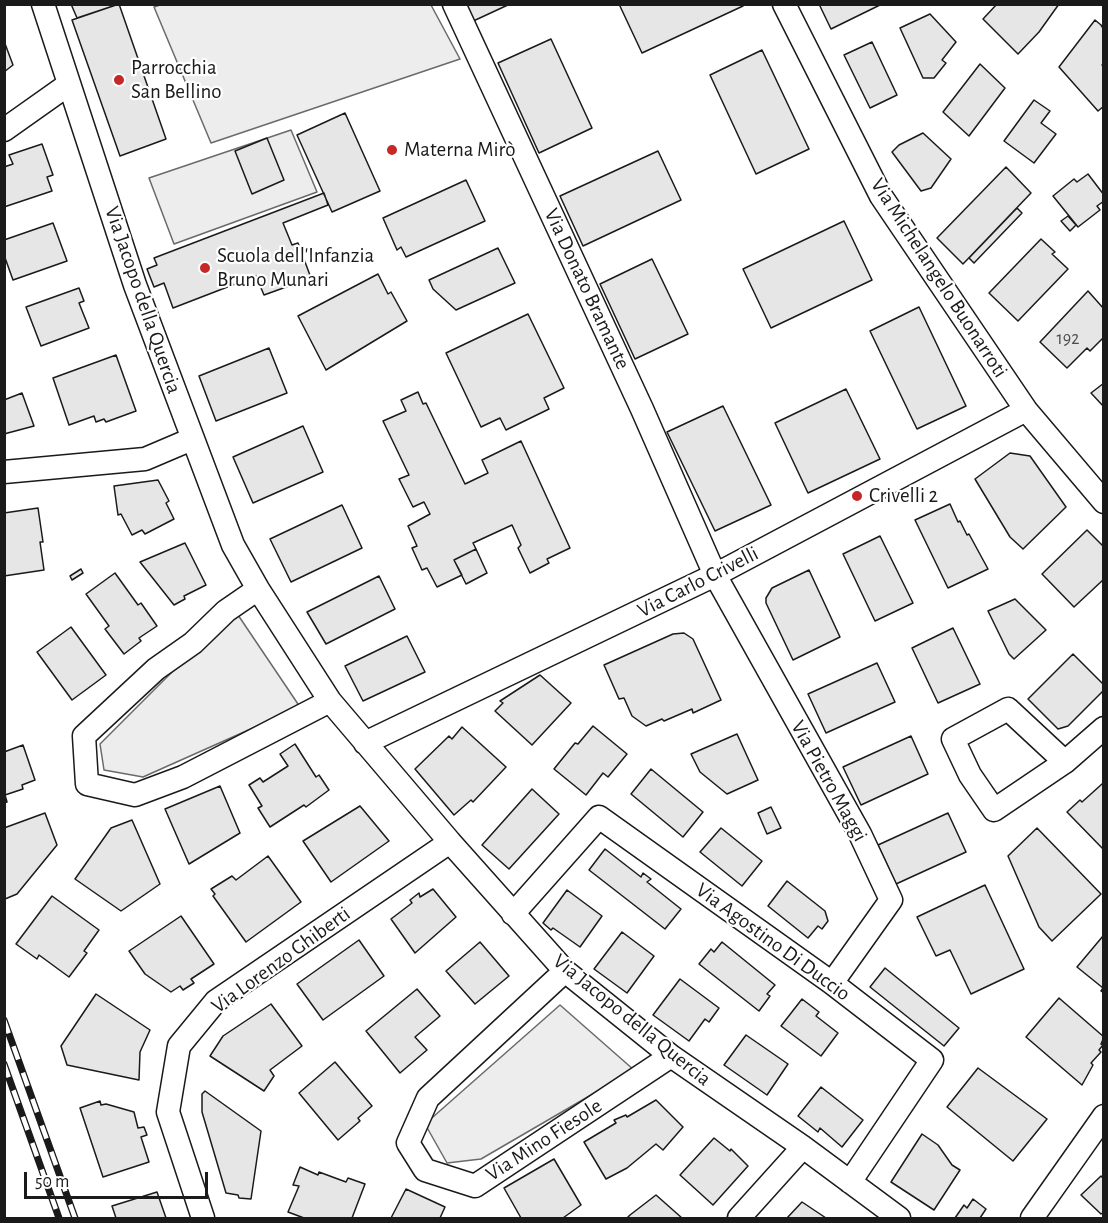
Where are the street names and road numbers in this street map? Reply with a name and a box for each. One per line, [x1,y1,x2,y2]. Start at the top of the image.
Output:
street label: Via Michelangelo Buonarroti [865,173,1013,383]
street label: Via Jacopo della Quercia [99,203,187,397]
street label: Via Donato Bramante [539,204,635,374]
street label: Via Carlo Crivelli [633,541,763,623]
street label: Via Pietro Maggi [785,716,873,846]
street label: Via Agostino Di Duccio [691,877,855,1007]
street label: Via Lorenzo Ghiberti [207,901,355,1019]
street label: Via Jacopo della Quercia [548,948,716,1092]
street label: Via Mino Fiesole [481,1093,607,1187]

